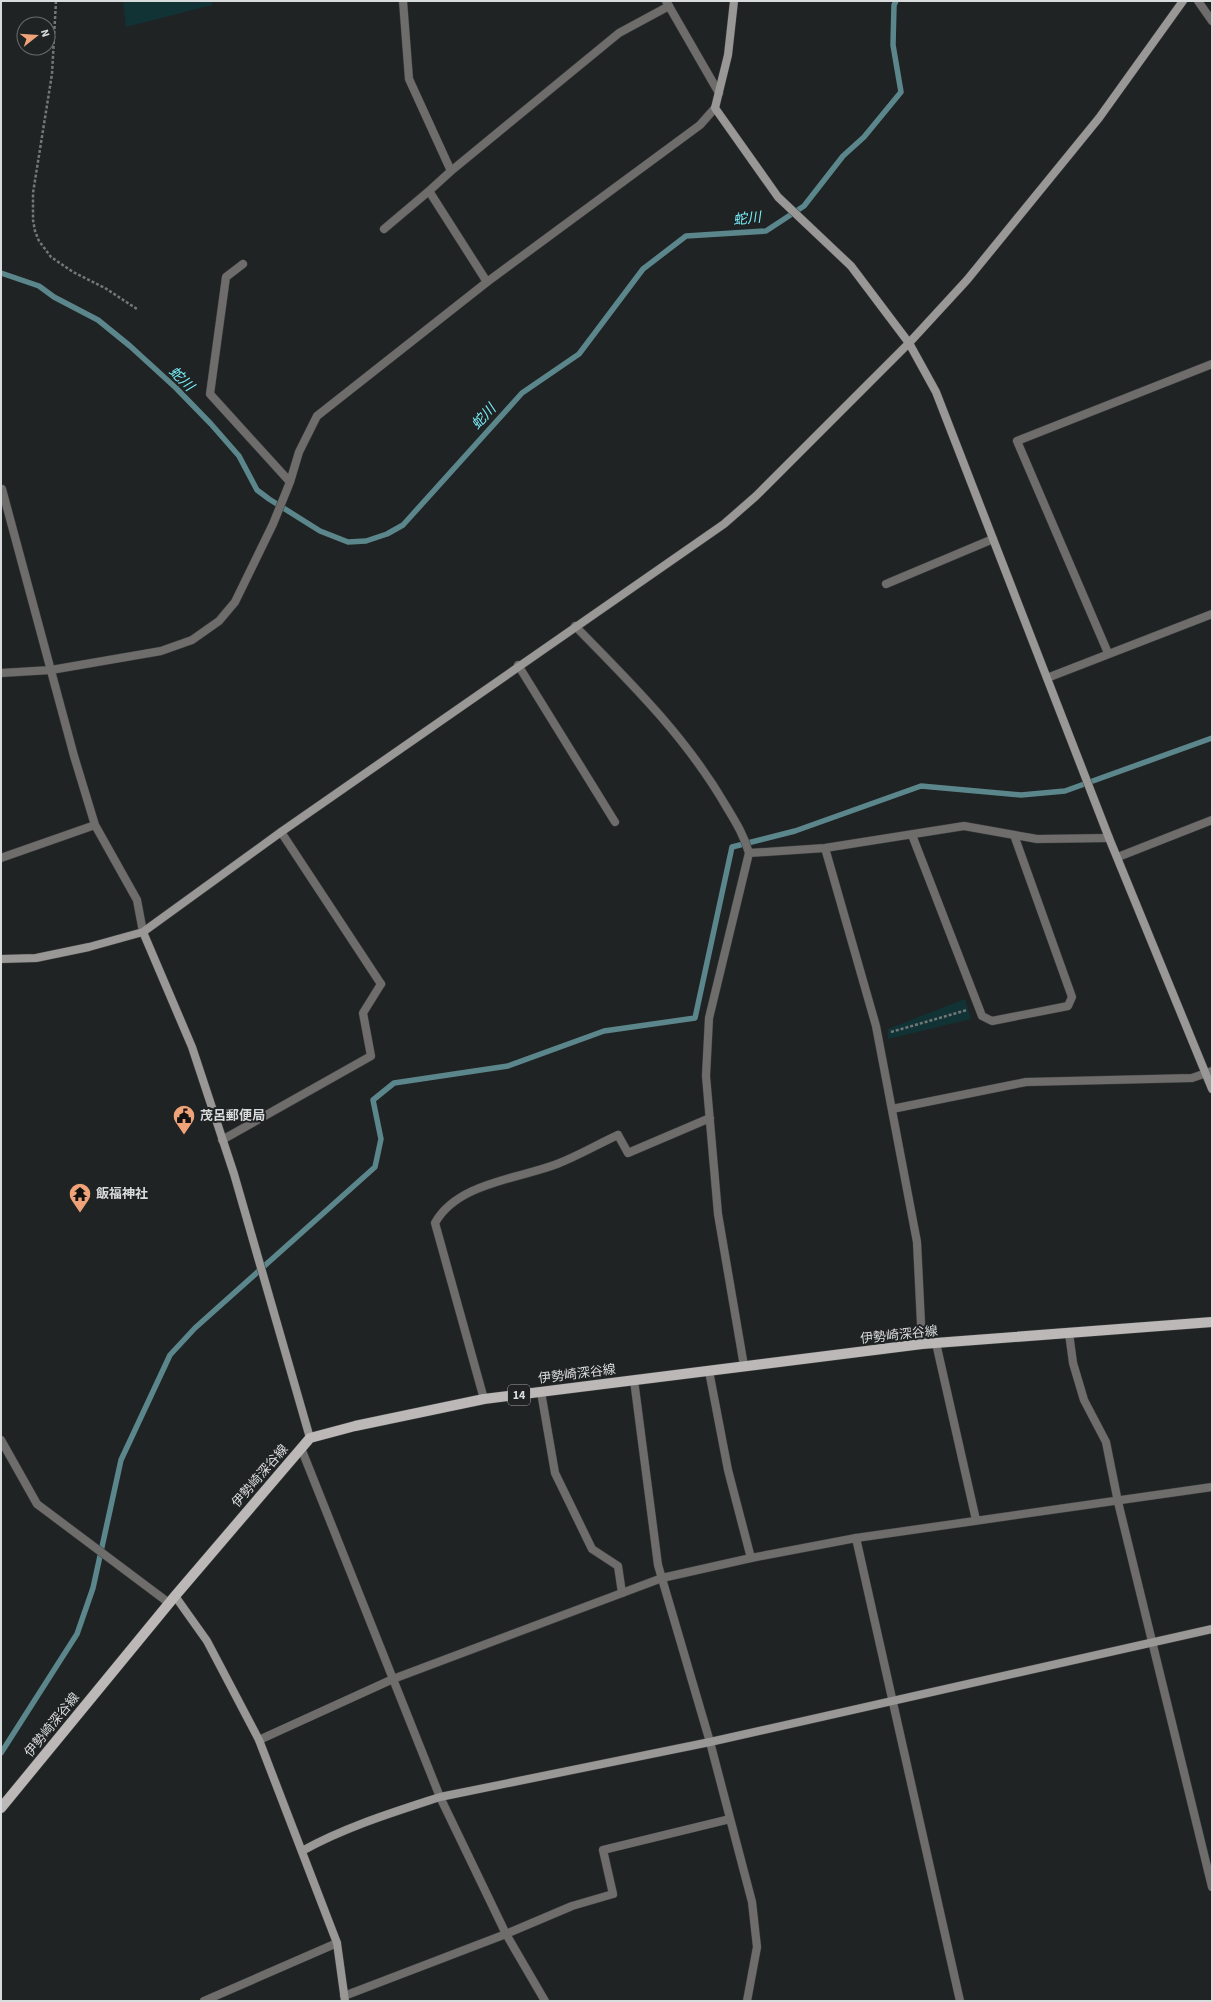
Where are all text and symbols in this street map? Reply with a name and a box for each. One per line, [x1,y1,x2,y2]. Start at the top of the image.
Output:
north arrow [16,16,56,56]
text: N [37,28,53,39]
water label: 蛇川 [732,207,764,230]
water label: 蛇川 [164,362,199,397]
water label: 蛇川 [467,398,502,434]
public building icon: 茂呂郵便局 [171,1103,197,1136]
place label: 茂呂郵便局 [200,1107,265,1125]
temple icon: 飯福神社 [67,1181,93,1214]
place label: 飯福神社 [96,1185,148,1203]
street label: 伊勢崎深谷線 [859,1322,939,1348]
street label: 伊勢崎深谷線 [537,1360,617,1388]
road number: 14 [508,1385,530,1405]
street label: 伊勢崎深谷線 [228,1441,292,1511]
street label: 伊勢崎深谷線 [20,1689,84,1761]

